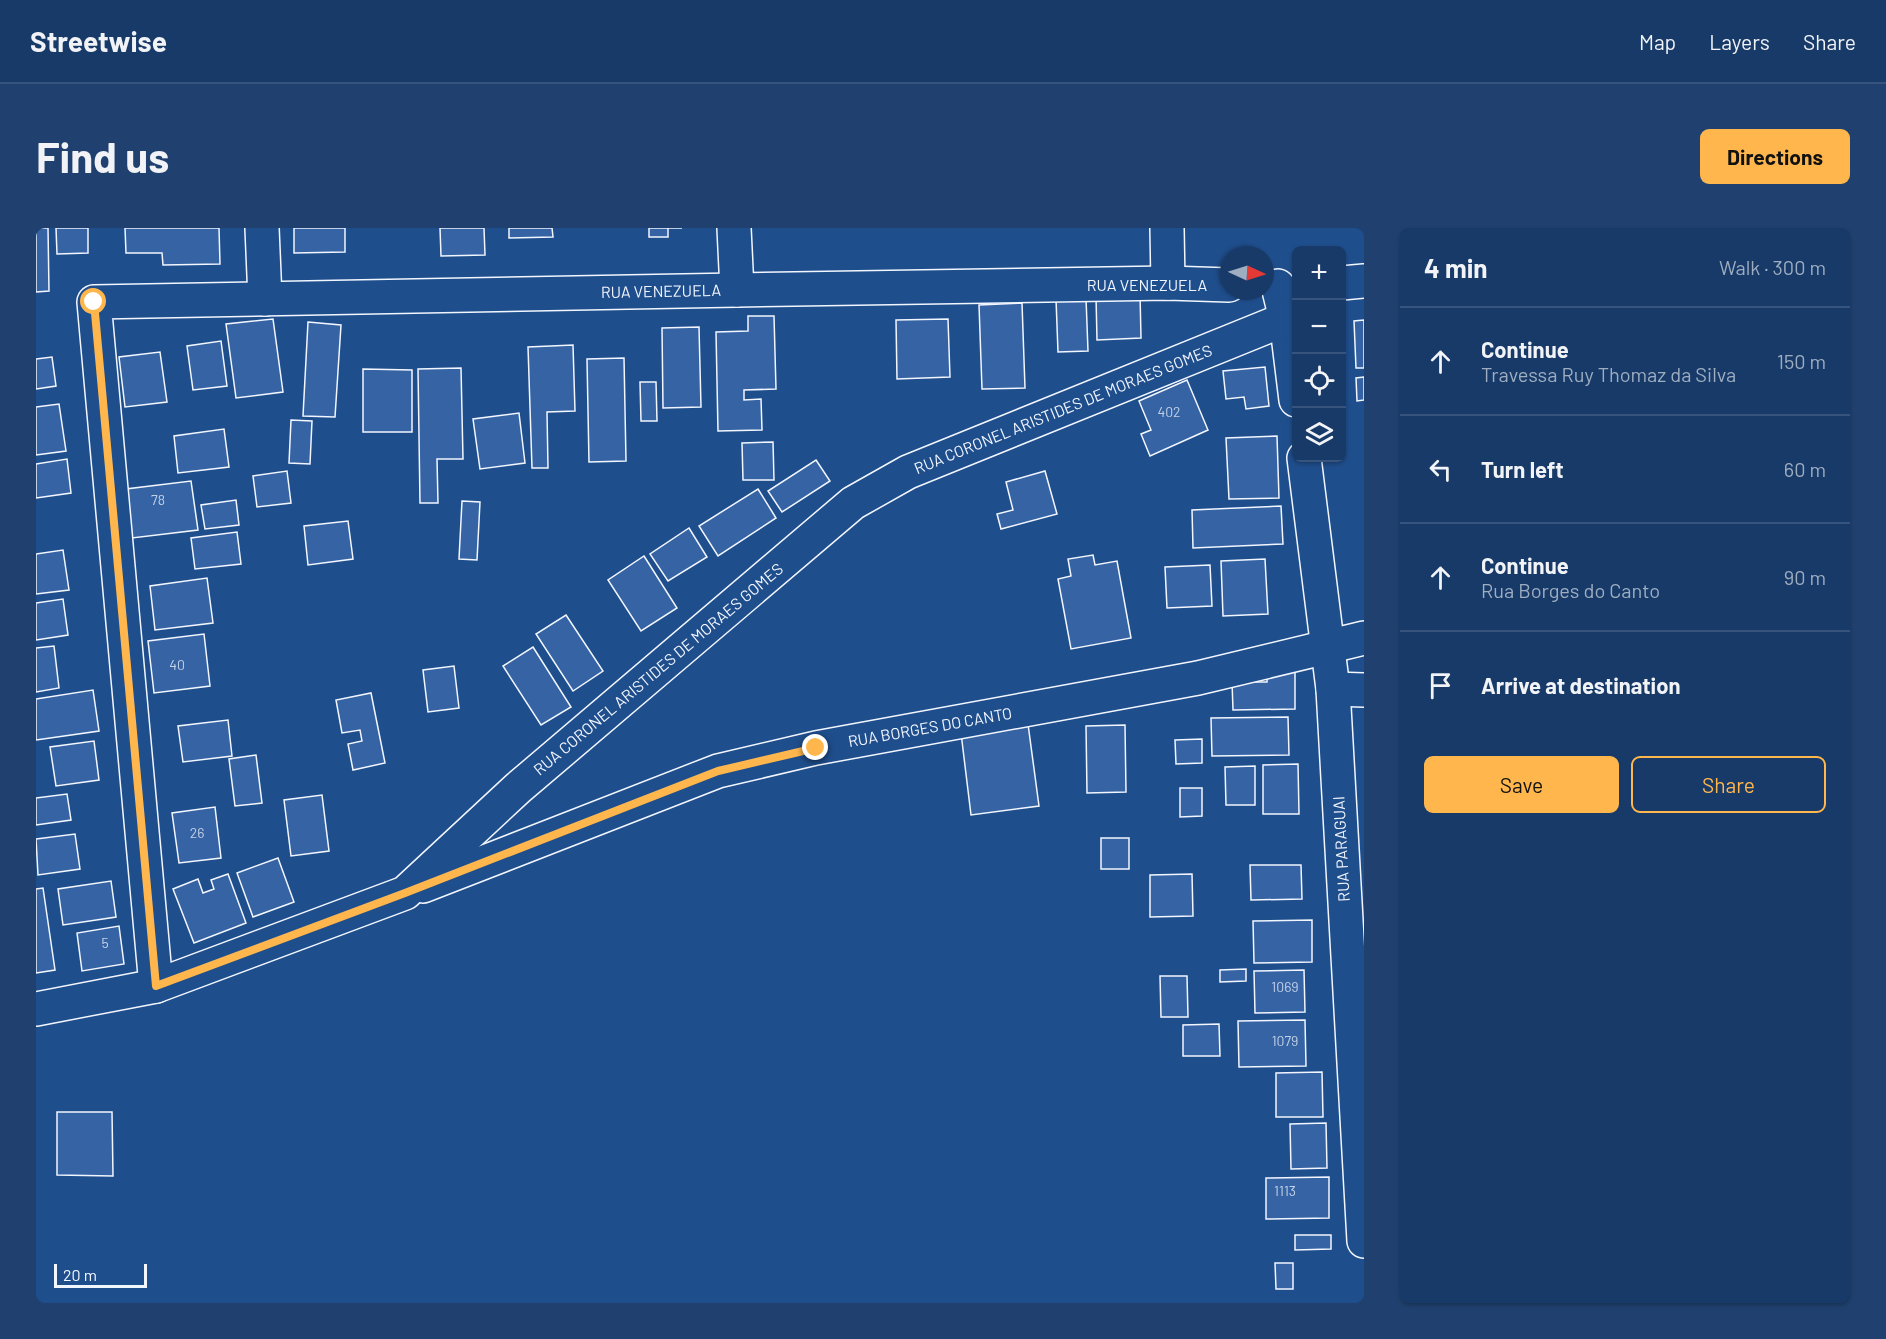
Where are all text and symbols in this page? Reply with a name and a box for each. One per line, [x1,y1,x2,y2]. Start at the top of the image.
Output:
text: Streetwise [30,24,167,58]
text: Map [1639,29,1676,54]
text: Layers [1709,29,1770,54]
text: Share [1803,29,1856,54]
button: Directions [1700,129,1850,184]
text: Find us [36,131,169,181]
north arrow [1220,246,1274,300]
map controls [1292,246,1346,462]
button: + [1292,246,1346,300]
text: 4 min [1424,252,1488,283]
text: Walk · 300 m [1719,255,1826,279]
street label: RUA VENEZUELA [1087,275,1207,294]
street label: RUA VENEZUELA [601,280,722,301]
route start [80,288,106,314]
button: − [1292,300,1346,354]
text: Continue [1481,336,1569,362]
street label: RUA CORONEL ARISTIDES DE MORAES GOMES [911,340,1215,477]
icon: ahead [1424,345,1457,378]
text: 150 m [1777,349,1826,373]
button: locate [1292,354,1346,408]
text: Travessa Ruy Thomaz da Silva [1481,362,1736,386]
house number: 402 [1157,403,1181,420]
button: layers [1292,408,1346,462]
icon: left [1424,453,1457,486]
text: Turn left [1481,456,1564,482]
text: 60 m [1784,457,1826,481]
house number: 78 [151,491,165,508]
text: Continue [1481,552,1569,578]
street label: RUA CORONEL ARISTIDES DE MORAES GOMES [529,559,786,779]
icon: ahead [1424,561,1457,594]
text: 90 m [1784,565,1826,589]
text: Rua Borges do Canto [1481,578,1660,602]
house number: 40 [169,656,185,673]
icon: arrive [1424,669,1457,702]
text: Arrive at destination [1481,672,1680,698]
street label: RUA BORGES DO CANTO [846,703,1013,750]
route end [802,734,828,760]
button: Save [1424,756,1619,813]
button: Share [1631,756,1826,813]
street label: RUA PARAGUAI [1328,796,1353,902]
house number: 26 [190,824,204,841]
house number: 5 [101,934,109,951]
house number: 1069 [1271,978,1299,995]
house number: 1079 [1272,1032,1298,1049]
house number: 1113 [1274,1182,1296,1199]
scale bar [54,1261,147,1288]
text: 20 m [63,1265,97,1284]

